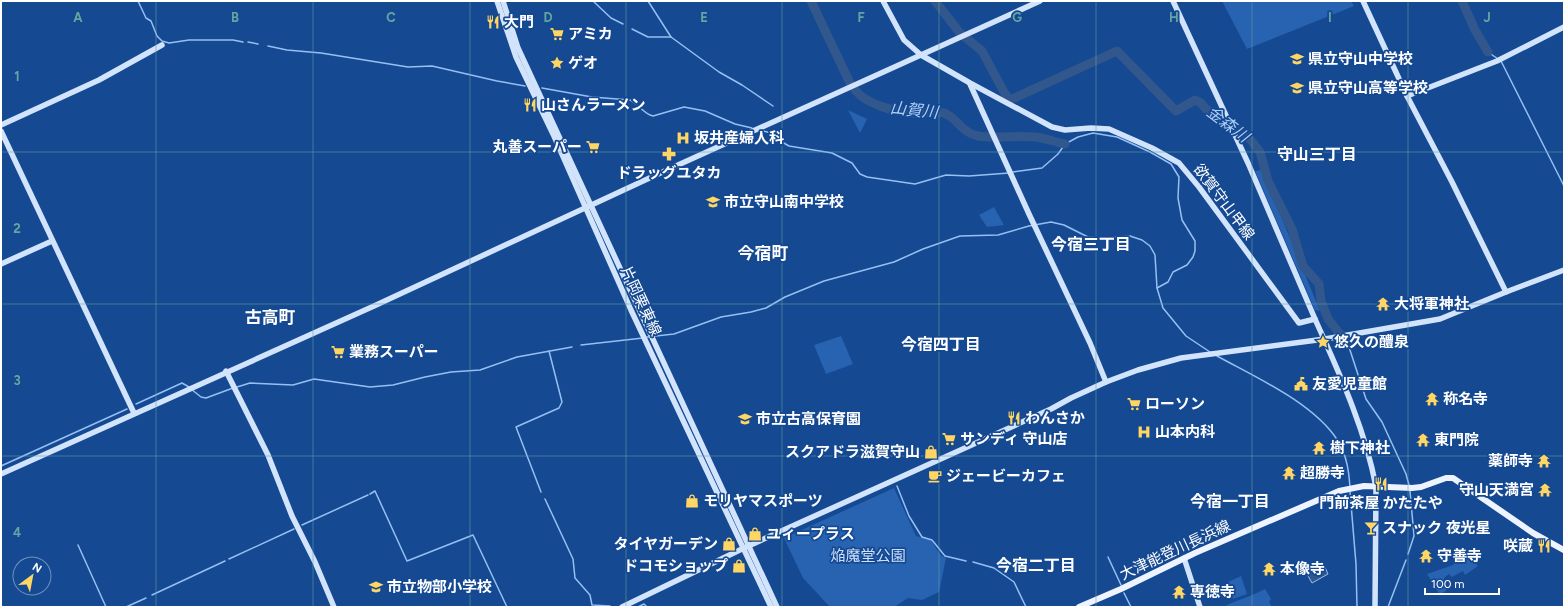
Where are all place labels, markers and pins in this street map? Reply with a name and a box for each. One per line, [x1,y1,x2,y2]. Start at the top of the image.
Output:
place label: 大門 [504,13,534,31]
restaurant icon: 大門 [485,14,501,30]
place label: アミカ [568,25,613,43]
supermarket icon: アミカ [549,26,565,42]
place label: 県立守山中学校 [1308,50,1413,68]
school or university icon: 県立守山中学校 [1289,51,1305,67]
place label: ゲオ [568,54,598,72]
place icon: ゲオ [549,55,565,71]
place label: 県立守山高等学校 [1308,79,1428,97]
school or university icon: 県立守山高等学校 [1289,80,1305,96]
place label: 山さんラーメン [541,96,645,114]
restaurant icon: 山さんラーメン [522,97,538,113]
place label: 坂井産婦人科 [694,129,784,147]
hospital icon: 坂井産婦人科 [675,130,691,146]
place label: 丸善スーパー [492,138,582,156]
supermarket icon: 丸善スーパー [585,139,601,155]
pharmacy icon: ドラッグユタカ [661,146,677,162]
place label: ドラッグユタカ [616,164,722,182]
place label: 市立守山南中学校 [724,193,844,211]
school or university icon: 市立守山南中学校 [705,194,721,210]
place label: 大将軍神社 [1394,295,1469,313]
temple icon: 大将軍神社 [1375,296,1391,312]
place label: 悠久の醴泉 [1334,333,1409,351]
place icon: 悠久の醴泉 [1315,334,1331,350]
place label: 業務スーパー [349,343,439,361]
supermarket icon: 業務スーパー [330,344,346,360]
place label: 友愛児童館 [1312,375,1387,393]
public building icon: 友愛児童館 [1293,376,1309,392]
place label: 称名寺 [1443,390,1488,408]
temple icon: 称名寺 [1424,391,1440,407]
place label: ローソン [1145,395,1205,413]
supermarket icon: ローソン [1126,396,1142,412]
place label: わんさか [1025,409,1085,427]
place label: 市立古高保育園 [756,410,861,428]
restaurant icon: わんさか [1006,410,1022,426]
school or university icon: 市立古高保育園 [737,411,753,427]
place label: 山本内科 [1155,423,1215,441]
hospital icon: 山本内科 [1136,424,1152,440]
place label: サンディ 守山店 [960,430,1068,448]
supermarket icon: サンディ 守山店 [941,431,957,447]
place label: 東門院 [1434,431,1479,449]
temple icon: 東門院 [1415,432,1431,448]
place label: 樹下神社 [1330,439,1390,457]
temple icon: 樹下神社 [1311,440,1327,456]
place label: スクアドラ滋賀守山 [785,443,920,461]
shop icon: スクアドラ滋賀守山 [923,444,939,460]
place label: 薬師寺 [1488,452,1533,470]
temple icon: 薬師寺 [1536,453,1552,469]
place label: 超勝寺 [1300,464,1345,482]
temple icon: 超勝寺 [1281,465,1297,481]
place label: ジェービーカフェ [946,467,1066,485]
cafe icon: ジェービーカフェ [927,468,943,484]
restaurant icon: 門前茶屋 かたたや [1373,476,1389,492]
place label: 守山天満宮 [1459,481,1534,499]
temple icon: 守山天満宮 [1537,482,1553,498]
place label: モリヤマスポーツ [703,492,823,510]
shop icon: モリヤマスポーツ [684,493,700,509]
place label: 門前茶屋 かたたや [1319,494,1443,512]
place label: スナック 夜光星 [1382,519,1491,537]
bar icon: スナック 夜光星 [1363,520,1379,536]
place label: ユィープラス [766,525,855,543]
shop icon: ユィープラス [747,526,763,542]
place label: タイヤガーデン [613,535,718,553]
shop icon: タイヤガーデン [721,536,737,552]
place label: 咲蔵 [1503,537,1533,555]
restaurant icon: 咲蔵 [1536,538,1552,554]
place label: 守善寺 [1437,547,1482,565]
temple icon: 守善寺 [1418,548,1434,564]
place label: ドコモショップ [623,557,728,575]
shop icon: ドコモショップ [731,558,747,574]
place label: 本像寺 [1280,560,1325,578]
temple icon: 本像寺 [1261,561,1277,577]
place label: 市立物部小学校 [387,578,492,596]
school or university icon: 市立物部小学校 [368,579,384,595]
place label: 専徳寺 [1190,583,1235,601]
temple icon: 専徳寺 [1171,584,1187,600]

